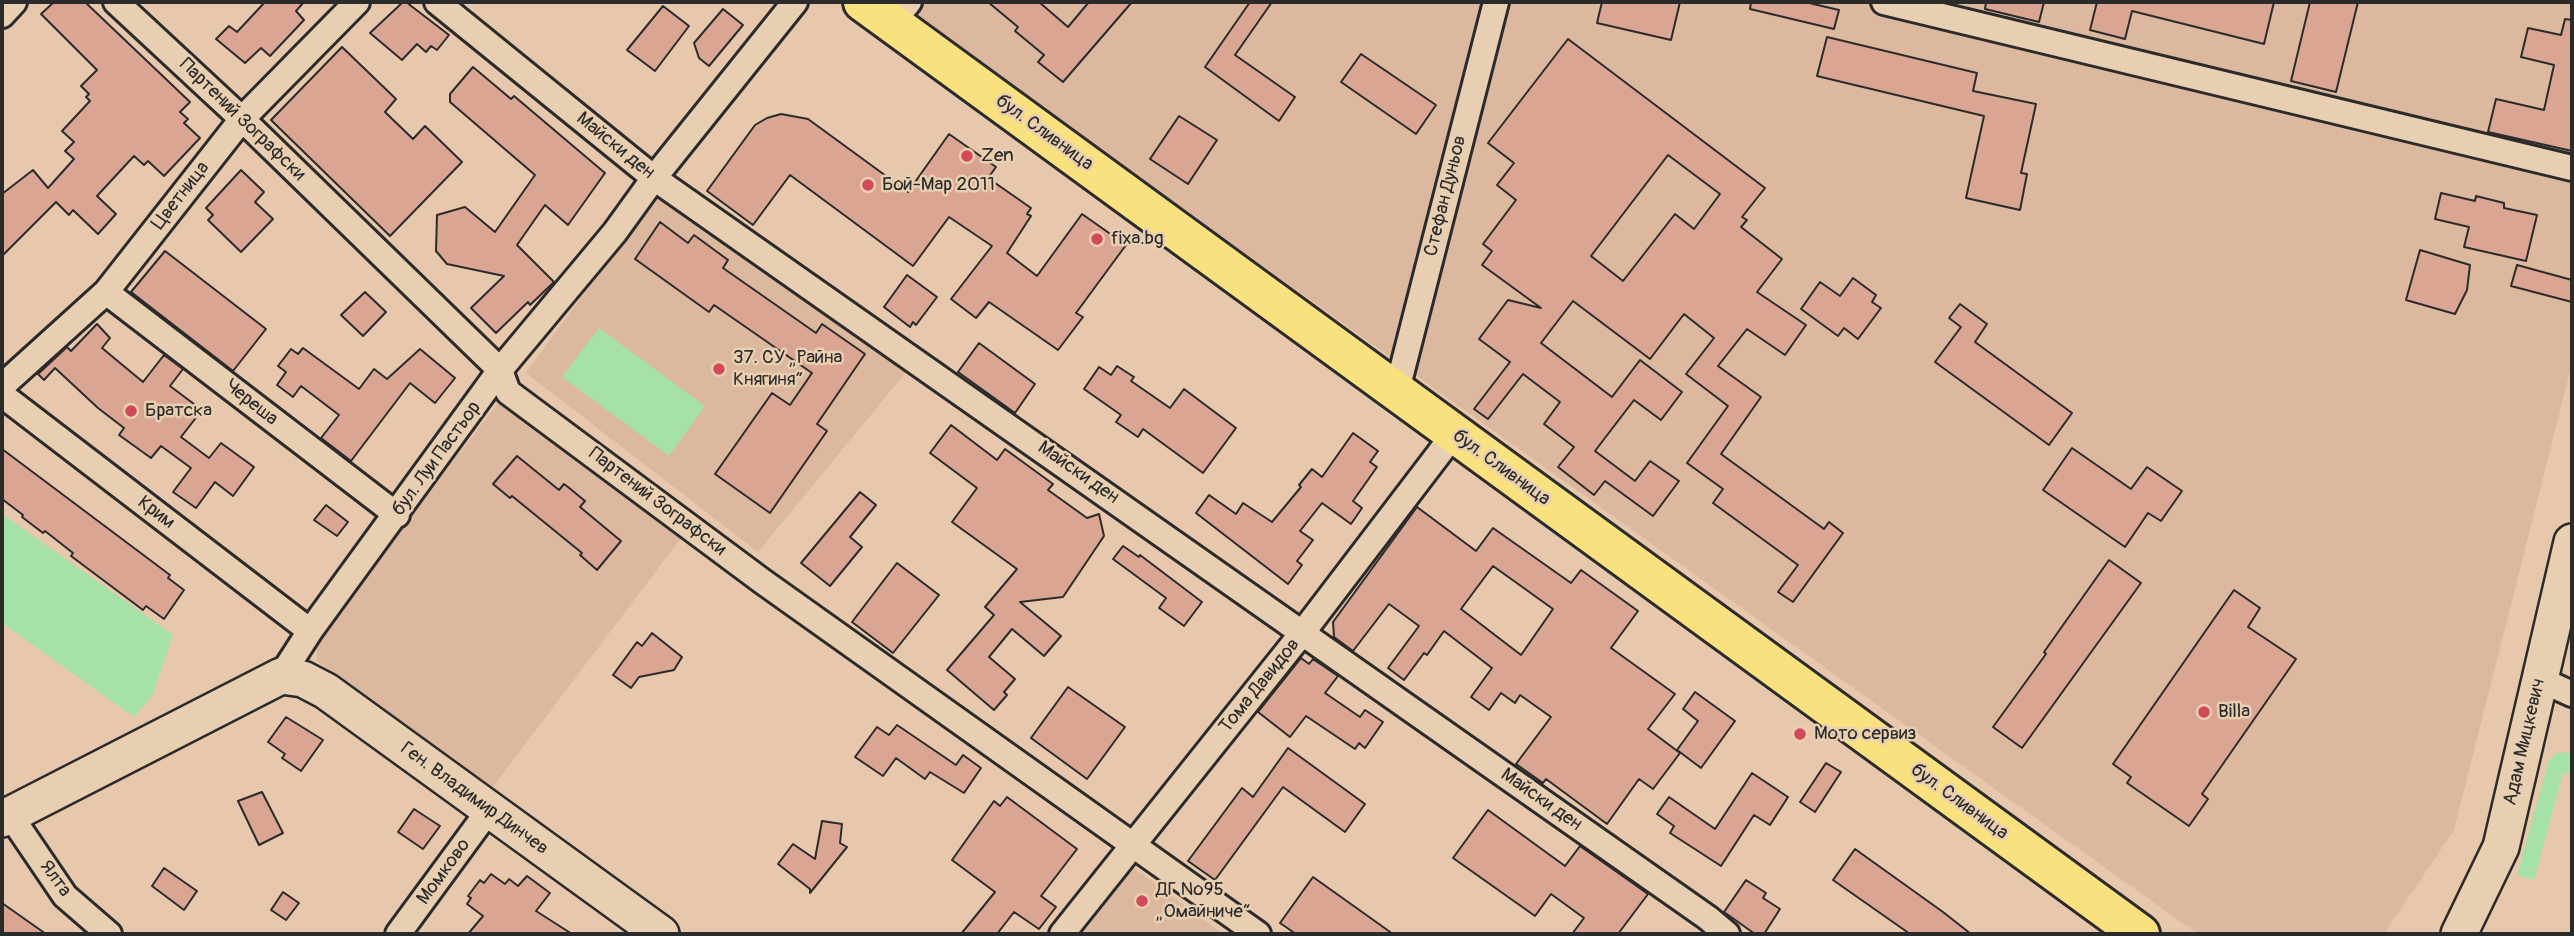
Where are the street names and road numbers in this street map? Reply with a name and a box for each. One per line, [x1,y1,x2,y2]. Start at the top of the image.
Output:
street label: Партений Зографски [174,54,310,186]
street label: бул. Сливница [991,90,1097,176]
street label: Майски ден [571,108,659,184]
street label: Стефан Дуньов [1420,133,1472,259]
street label: Цветница [147,157,215,235]
street label: Череша [220,375,282,431]
street label: бул. Луи Пастьор [388,397,486,521]
street label: бул. Сливница [1448,425,1554,511]
street label: Майски ден [1033,437,1123,509]
street label: Партений Зографски [584,443,730,561]
street label: Крим [133,492,179,534]
street label: Тома Давидов [1215,634,1305,738]
street label: Адам Мицкевич [2499,676,2551,808]
street label: Ген. Владимир Динчев [396,738,552,860]
street label: бул. Сливница [1906,759,2012,845]
street label: Майски ден [1496,764,1586,836]
street label: Момково [412,835,476,909]
street label: Ялта [34,856,76,902]

